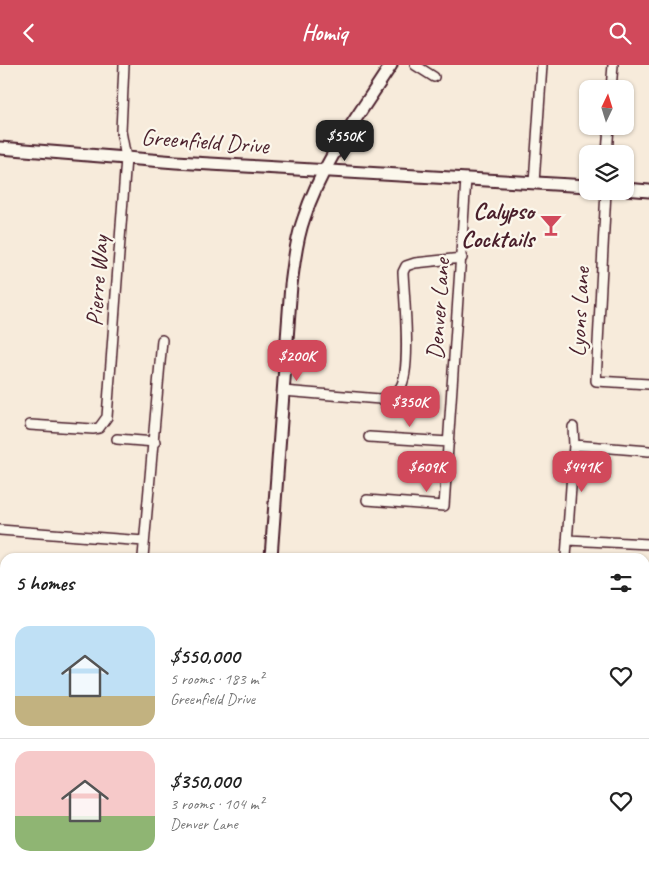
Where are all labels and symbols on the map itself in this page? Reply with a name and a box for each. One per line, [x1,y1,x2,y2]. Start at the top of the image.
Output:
north arrow [579,80,634,135]
pin: $550K [310,119,380,162]
street label: Greenfield Drive [140,122,272,161]
place label: Calypso Cocktails [461,196,537,254]
bar icon: Calypso Cocktails [538,212,564,238]
street label: Pierre Way [79,233,115,327]
street label: Denver Lane [419,255,457,361]
street label: Lyons Lane [562,264,596,358]
pin: $200K [262,339,332,382]
pin: $350K [375,385,445,428]
pin: $609K [392,451,462,493]
pin: $441K [547,451,617,493]

